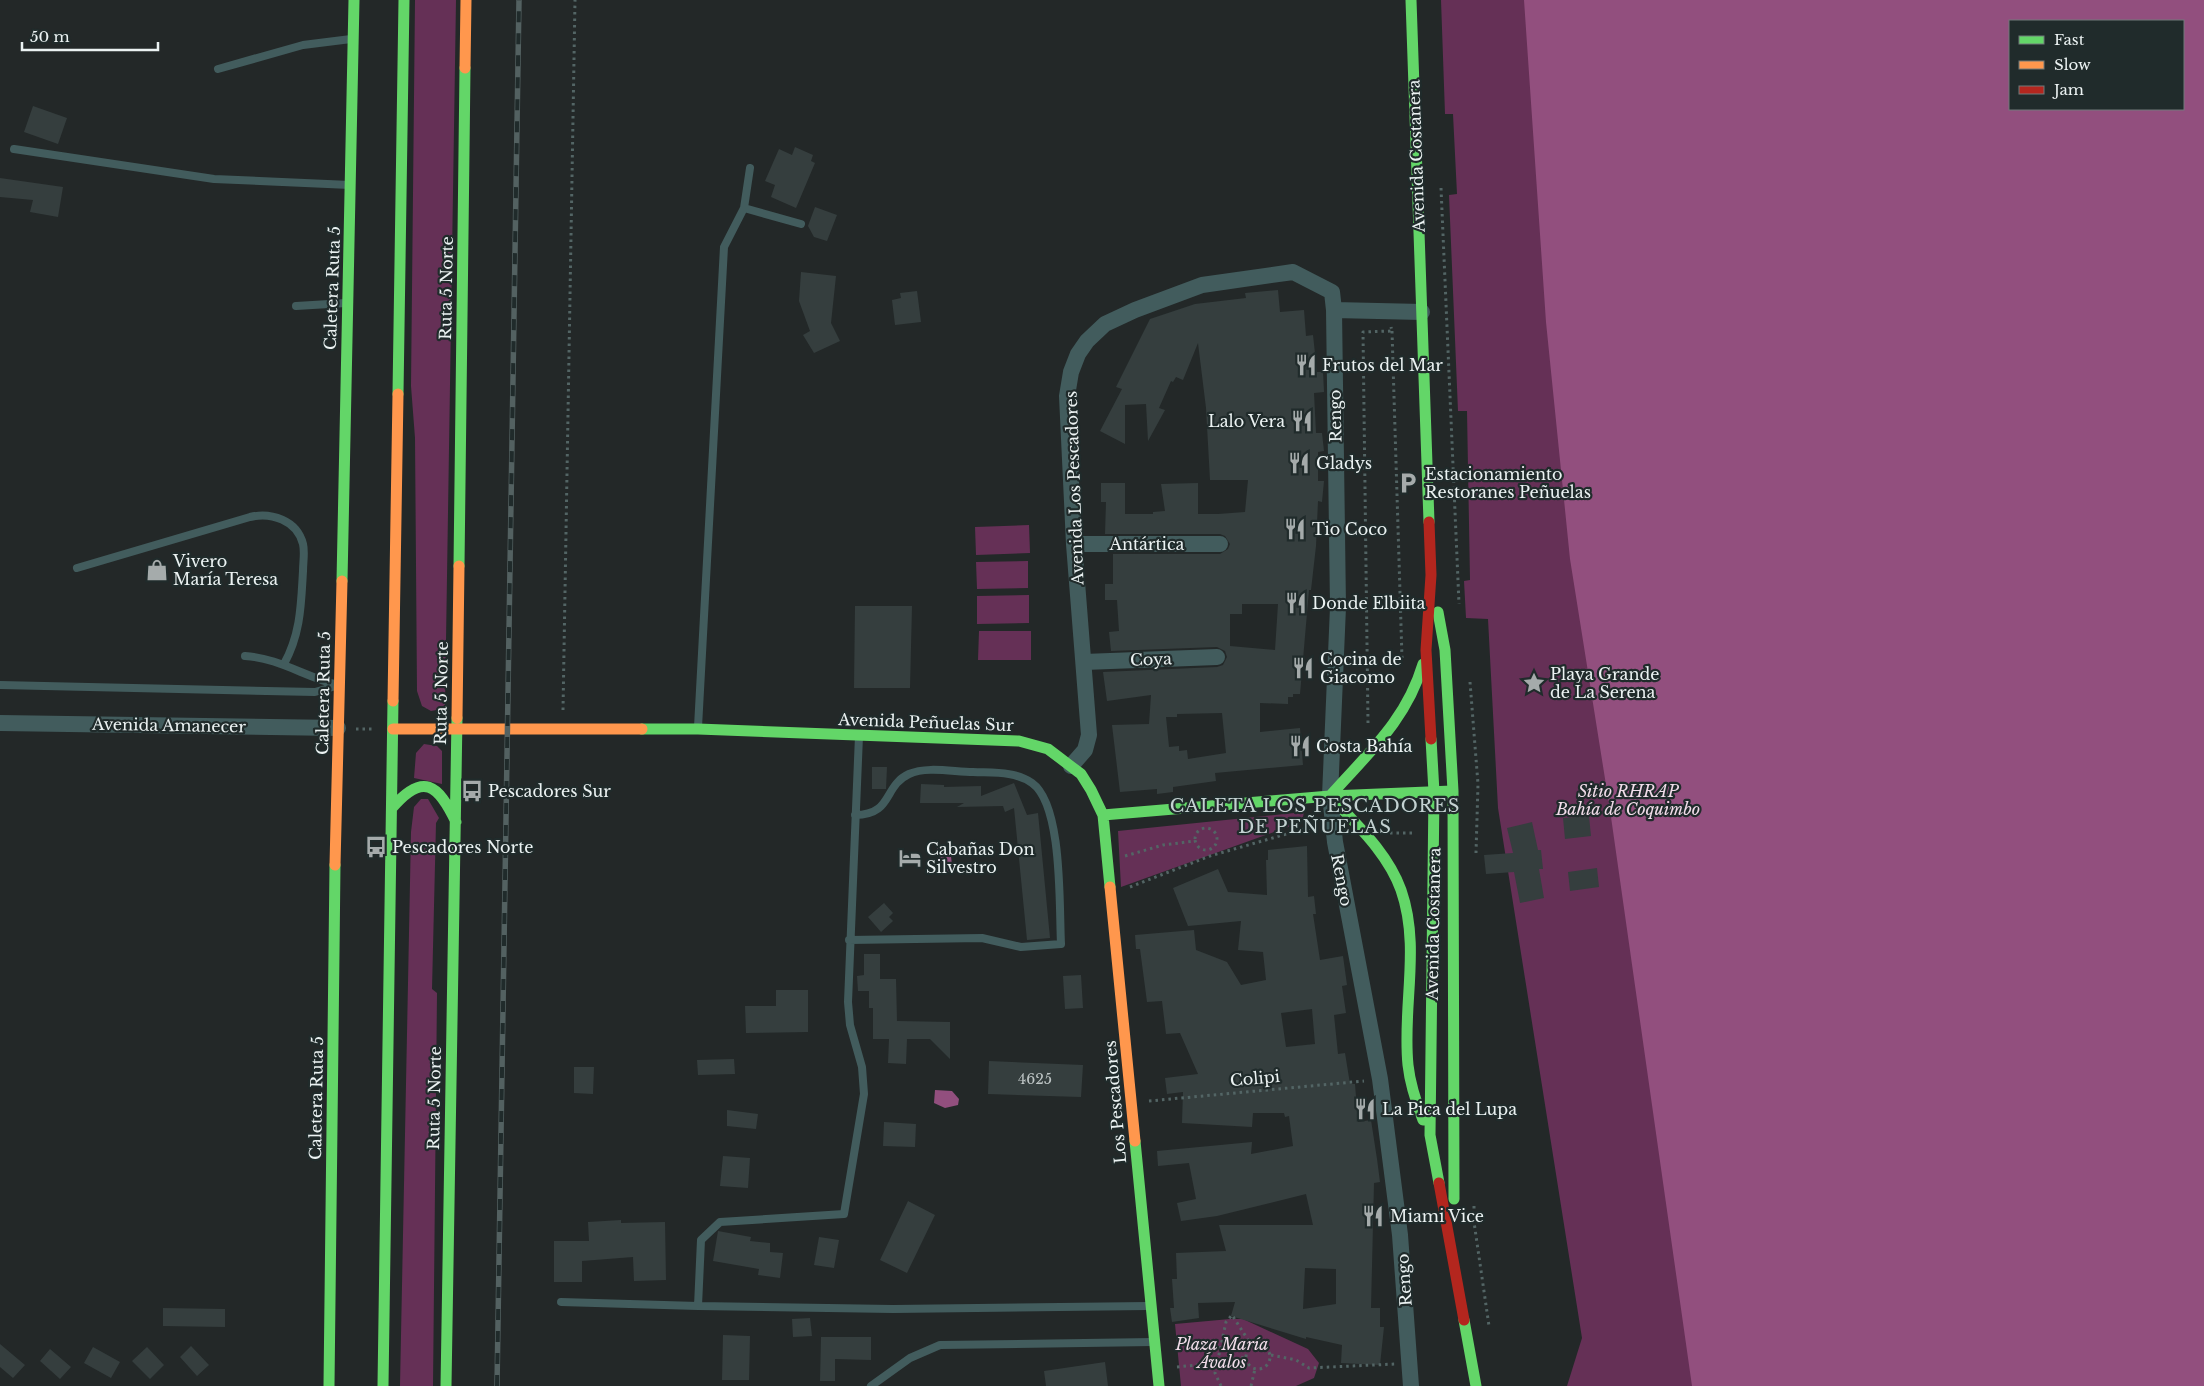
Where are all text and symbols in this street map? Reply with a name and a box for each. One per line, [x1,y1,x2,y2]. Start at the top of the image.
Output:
scale bar [22,20,159,52]
legend [2009,20,2184,110]
text: 50 m [30,27,70,46]
text: Fast [2054,30,2085,49]
text: Slow [2054,55,2091,74]
street label: Avenida Costanera [1403,79,1429,234]
text: Jam [2052,80,2084,99]
street label: Caletera Ruta 5 [320,226,344,350]
street label: Ruta 5 Norte [435,236,457,340]
restaurant icon: Frutos del Mar [1293,352,1319,378]
place label: Frutos del Mar [1322,355,1443,375]
street label: Rengo [1325,390,1345,442]
street label: Avenida Los Pescadores [1061,391,1087,586]
restaurant icon: Lalo Vera [1289,408,1315,434]
place label: Lalo Vera [1208,411,1285,431]
restaurant icon: Gladys [1286,450,1312,476]
place label: Gladys [1316,453,1372,473]
place label: Estacionamiento Restoranes Peñuelas [1425,464,1591,502]
parking icon: Estacionamiento Restoranes Peñuelas [1395,470,1421,496]
restaurant icon: Tio Coco [1282,516,1308,542]
place label: Tio Coco [1312,519,1387,539]
street label: Antártica [1109,534,1185,554]
place label: Vivero María Teresa [172,551,278,589]
shop icon: Vivero María Teresa [144,557,170,583]
restaurant icon: Donde Elbiita [1283,590,1309,616]
place label: Donde Elbiita [1312,593,1425,613]
street label: Caletera Ruta 5 [312,631,334,755]
street label: Ruta 5 Norte [430,641,452,745]
street label: Coya [1130,648,1172,670]
place label: Cocina de Giacomo [1320,649,1402,687]
restaurant icon: Cocina de Giacomo [1290,655,1316,681]
place label: Playa Grande de La Serena [1550,664,1659,702]
place icon: Playa Grande de La Serena [1521,670,1547,696]
street label: Avenida Peñuelas Sur [837,709,1015,735]
street label: Avenida Amanecer [91,714,246,736]
restaurant icon: Costa Bahía [1287,733,1313,759]
place label: Costa Bahía [1316,736,1412,756]
bus stop icon: Pescadores Sur [459,778,485,804]
place label: Pescadores Sur [488,781,611,801]
park label: Sitio RHRAP Bahía de Coquimbo [1555,781,1700,819]
district label: CALETA LOS PESCADORES DE PEÑUELAS [1170,795,1460,838]
bus stop icon: Pescadores Norte [363,834,389,860]
place label: Pescadores Norte [392,837,533,857]
place label: Cabañas Don Silvestro [926,839,1034,877]
hotel icon: Cabañas Don Silvestro [897,845,923,871]
street label: Avenida Costanera [1422,847,1444,1002]
street label: Rengo [1327,852,1357,908]
street label: Caletera Ruta 5 [305,1036,327,1160]
street label: Los Pescadores [1100,1040,1130,1164]
street label: Ruta 5 Norte [423,1046,445,1150]
street label: Colipi [1229,1066,1281,1090]
house number: 4625 [1018,1070,1052,1088]
restaurant icon: La Pica del Lupa [1352,1096,1378,1122]
place label: La Pica del Lupa [1382,1099,1517,1119]
restaurant icon: Miami Vice [1360,1203,1386,1229]
place label: Miami Vice [1390,1206,1484,1226]
street label: Rengo [1392,1253,1416,1307]
park label: Plaza María Ávalos [1175,1334,1268,1372]

